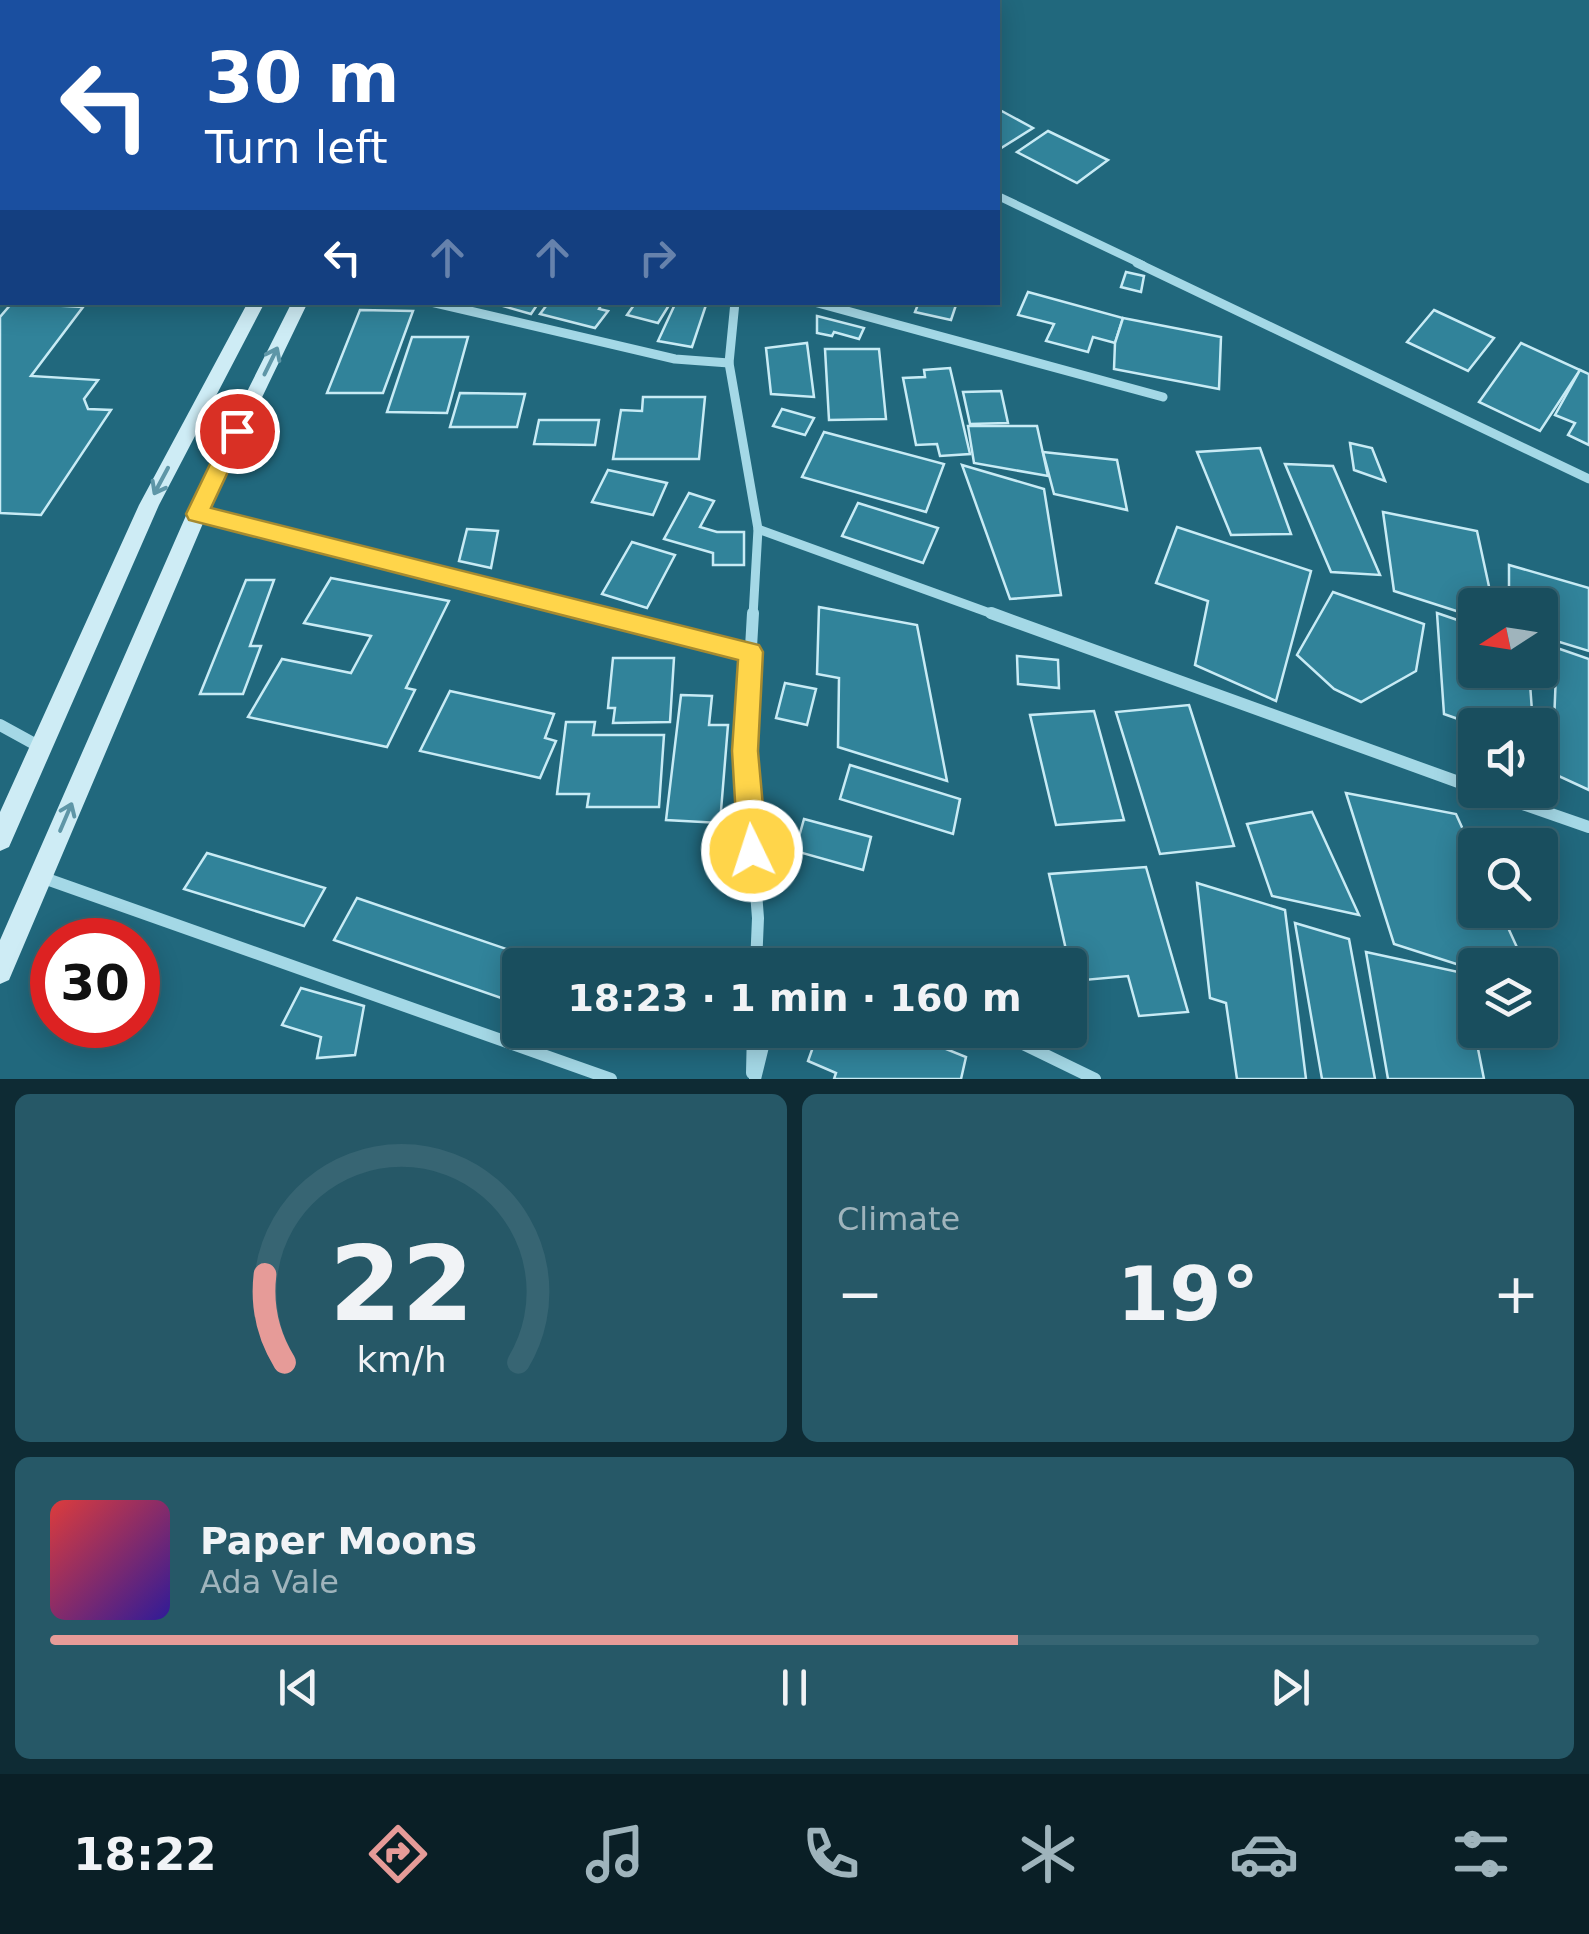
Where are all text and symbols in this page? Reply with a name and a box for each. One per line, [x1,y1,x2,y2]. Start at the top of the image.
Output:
text: 30 m [205,37,400,119]
icon: left [40,40,170,170]
text: Turn left [205,121,388,174]
icon: left [315,230,370,285]
icon: ahead [420,230,475,285]
icon: ahead [525,230,580,285]
icon: right [630,230,685,285]
one-way arrow [262,347,281,376]
pin [195,389,280,474]
icon: arrive [210,404,265,459]
one-way arrow [151,466,171,495]
north arrow [1458,588,1558,688]
map controls [1458,588,1558,1048]
button: sound [1458,708,1558,808]
position arrow [700,799,804,903]
one-way arrow [58,802,76,833]
button: search [1458,828,1558,928]
speed limit sign: 30 [30,918,160,1048]
button: layers [1458,948,1558,1048]
text: 18:23 · 1 min · 160 m [567,976,1022,1020]
text: Climate [837,1200,960,1238]
text: 22 [329,1223,473,1345]
text: 19° [1117,1250,1259,1338]
text: − [837,1262,883,1326]
text: + [1493,1262,1539,1326]
text: km/h [356,1339,446,1380]
text: Paper Moons [200,1519,477,1563]
text: Ada Vale [200,1563,339,1601]
icon: previous [271,1660,326,1715]
icon: pause [767,1660,822,1715]
icon: next [1263,1660,1318,1715]
icon: directions [363,1819,433,1889]
icon: music [580,1819,650,1889]
icon: phone [796,1819,866,1889]
icon: climate [1013,1819,1083,1889]
icon: car [1229,1819,1299,1889]
icon: filters [1446,1819,1516,1889]
text: 18:22 [73,1828,217,1881]

